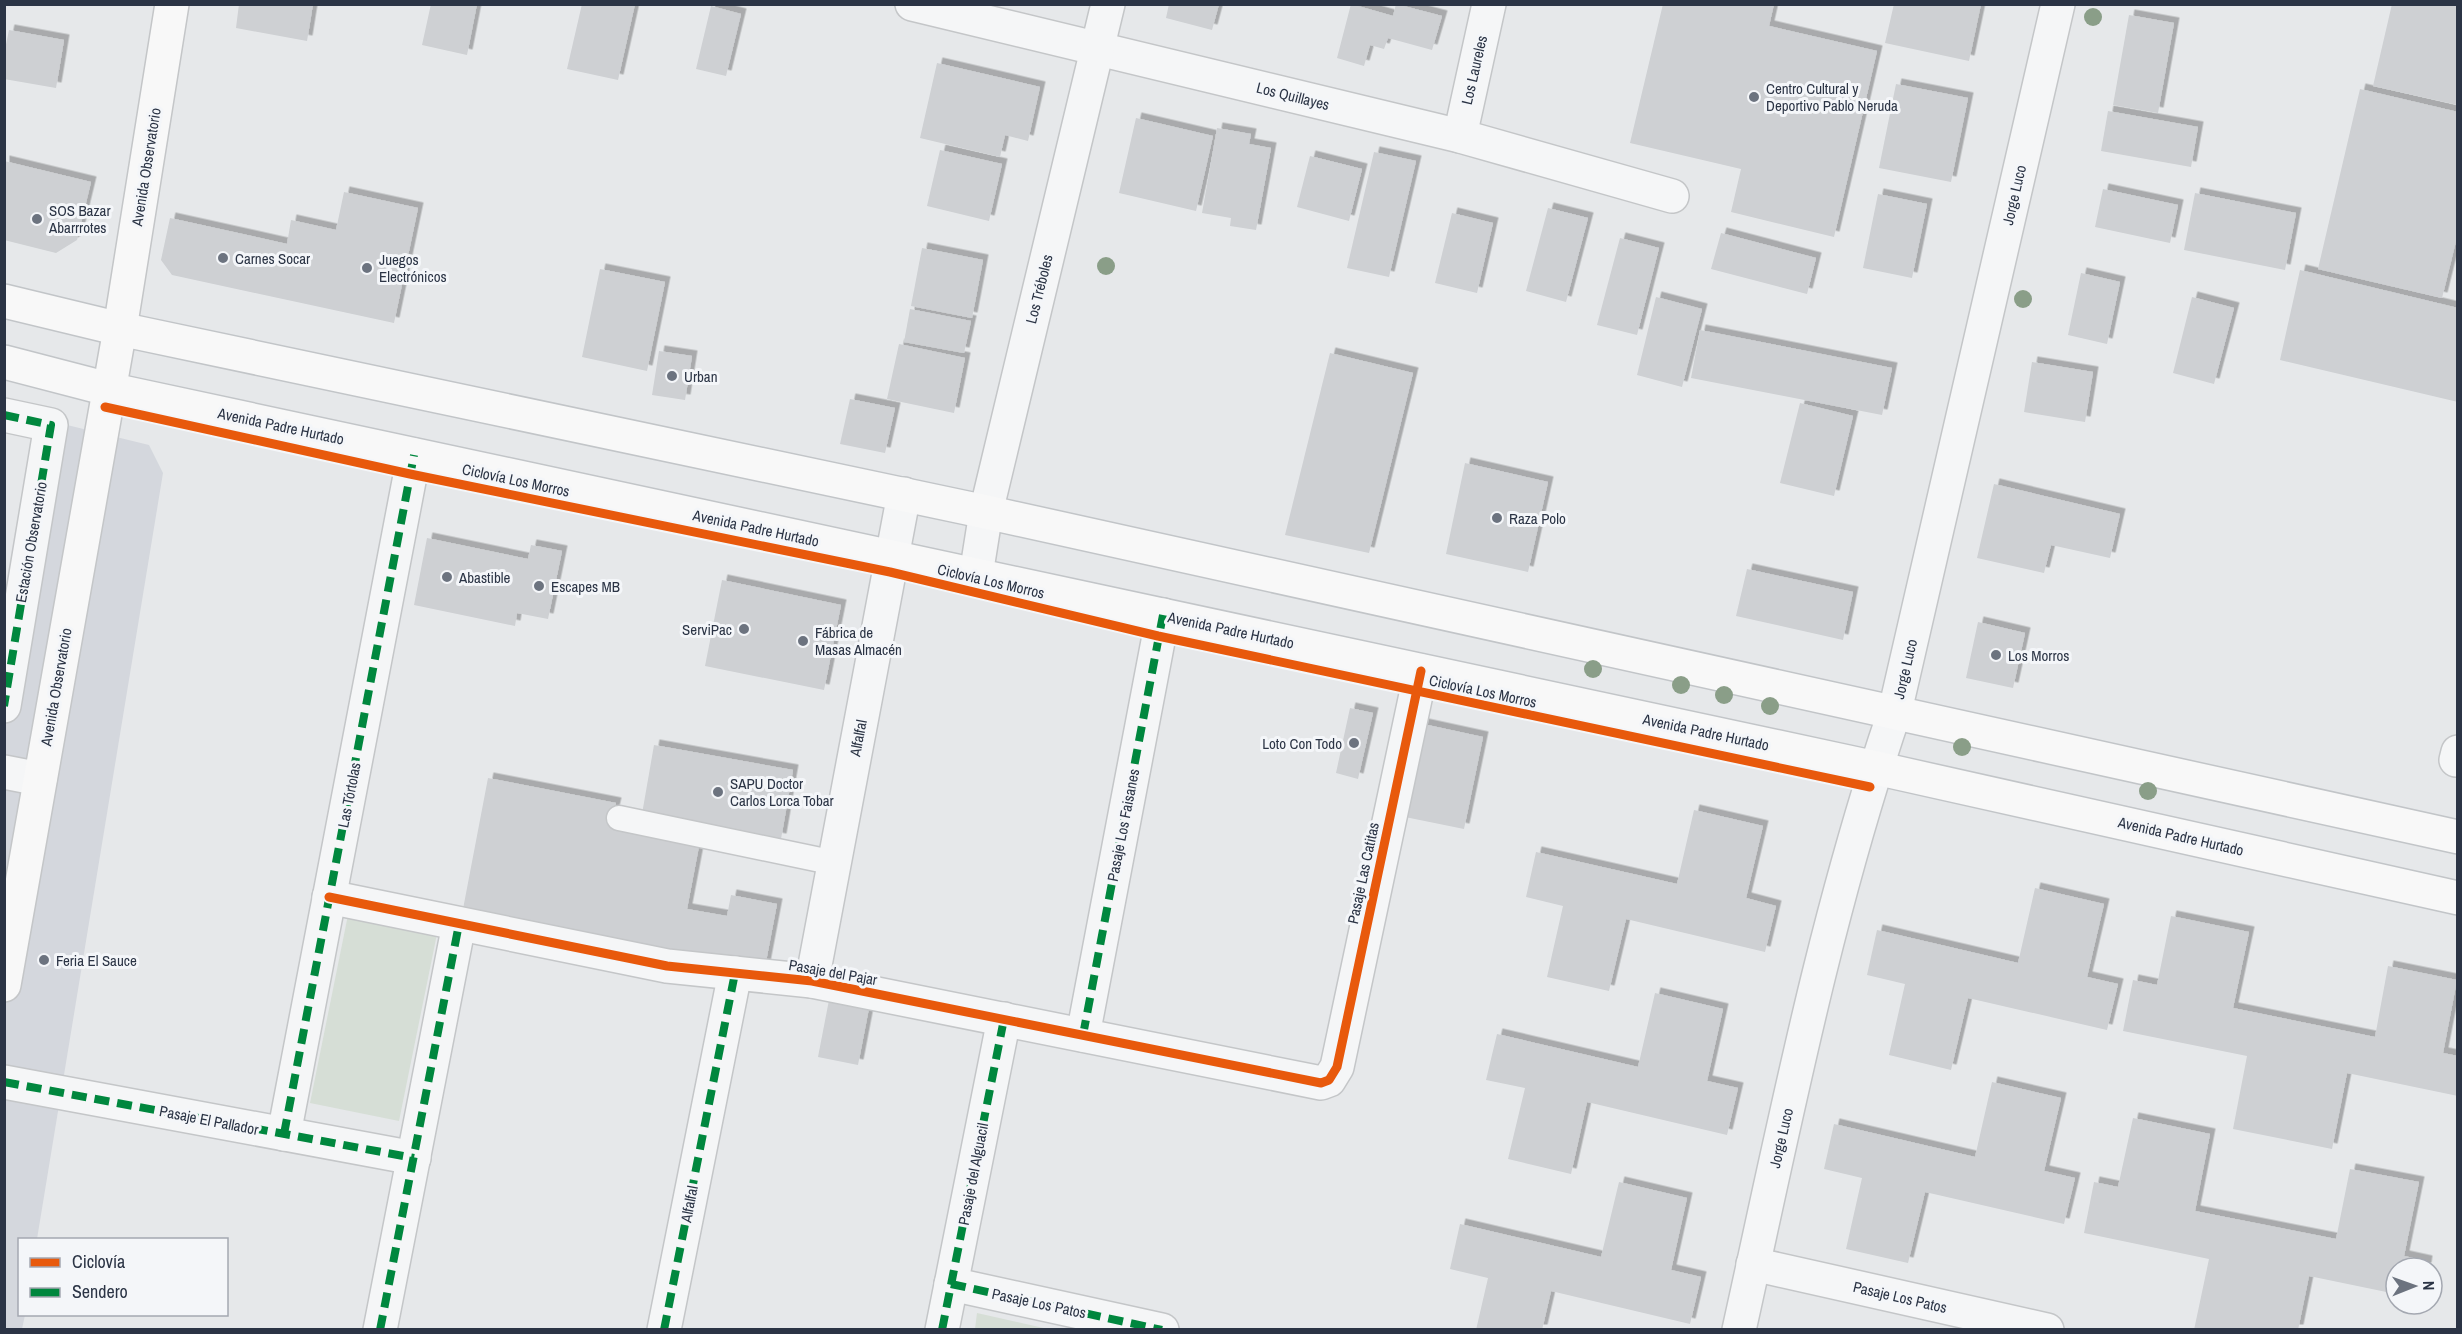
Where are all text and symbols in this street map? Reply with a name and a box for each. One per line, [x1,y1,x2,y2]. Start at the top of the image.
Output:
street label: Los Laureles [1456,33,1492,107]
street label: Los Quillayes [1254,77,1332,115]
place label: Centro Cultural y Deportivo Pablo Neruda [1766,78,1898,116]
marker: Centro Cultural y Deportivo Pablo Neruda [1747,90,1761,104]
street label: Avenida Observatorio [126,106,166,229]
street label: Jorge Luco [1997,163,2031,227]
place label: SOS Bazar Abarrrotes [48,200,111,238]
marker: SOS Bazar Abarrrotes [30,212,44,226]
place label: Carnes Socar [235,248,310,269]
place label: Juegos Electrónicos [379,249,447,287]
marker: Carnes Socar [216,251,230,265]
street label: Los Tréboles [1020,252,1058,326]
marker: Juegos Electrónicos [360,261,374,275]
place label: Urban [684,366,718,387]
marker: Urban [665,369,679,383]
street label: Avenida Padre Hurtado [215,402,346,450]
street label: Ciclovía Los Morros [460,458,572,502]
street label: Estación Observatorio [10,480,52,604]
street label: Avenida Padre Hurtado [690,504,821,552]
place label: Raza Polo [1509,508,1566,529]
marker: Raza Polo [1490,511,1504,525]
street label: Ciclovía Los Morros [935,558,1047,604]
place label: Abastible [458,567,510,588]
marker: Abastible [440,570,454,584]
place label: Escapes MB [551,576,620,597]
marker: Escapes MB [532,579,546,593]
street label: Avenida Padre Hurtado [1165,606,1296,654]
place label: ServiPac [682,619,732,640]
marker: ServiPac [737,622,751,636]
place label: Fábrica de Masas Almacén [815,622,902,660]
street label: Avenida Observatorio [35,626,77,749]
marker: Fábrica de Masas Almacén [796,634,810,648]
street label: Jorge Luco [1888,637,1922,701]
place label: Los Morros [2008,645,2070,666]
marker: Los Morros [1989,648,2003,662]
street label: Ciclovía Los Morros [1427,669,1539,713]
street label: Avenida Padre Hurtado [1640,708,1771,756]
street label: Alfalfal [844,718,872,759]
place label: Loto Con Todo [1262,733,1342,754]
marker: Loto Con Todo [1347,736,1361,750]
street label: Las Tórtolas [332,761,366,829]
street label: Pasaje Los Faisanes [1102,767,1144,883]
place label: SAPU Doctor Carlos Lorca Tobar [730,773,834,811]
marker: SAPU Doctor Carlos Lorca Tobar [711,785,725,799]
street label: Avenida Padre Hurtado [2115,811,2246,861]
street label: Pasaje Las Catitas [1342,820,1384,926]
place label: Feria El Sauce [56,950,137,971]
marker: Feria El Sauce [37,953,51,967]
street label: Pasaje del Pajar [787,954,879,990]
street label: Pasaje El Pallador [158,1100,260,1140]
street label: Jorge Luco [1764,1106,1798,1170]
street label: Pasaje del Alguacil [953,1121,993,1227]
street label: Alfalfal [675,1184,703,1225]
legend [18,1238,228,1316]
text: Ciclovía [72,1249,125,1274]
north arrow [2384,1256,2444,1316]
street label: Pasaje Los Patos [1851,1276,1949,1318]
text: Sendero [72,1279,128,1304]
text: N [2418,1281,2440,1291]
street label: Pasaje Los Patos [990,1283,1088,1323]

